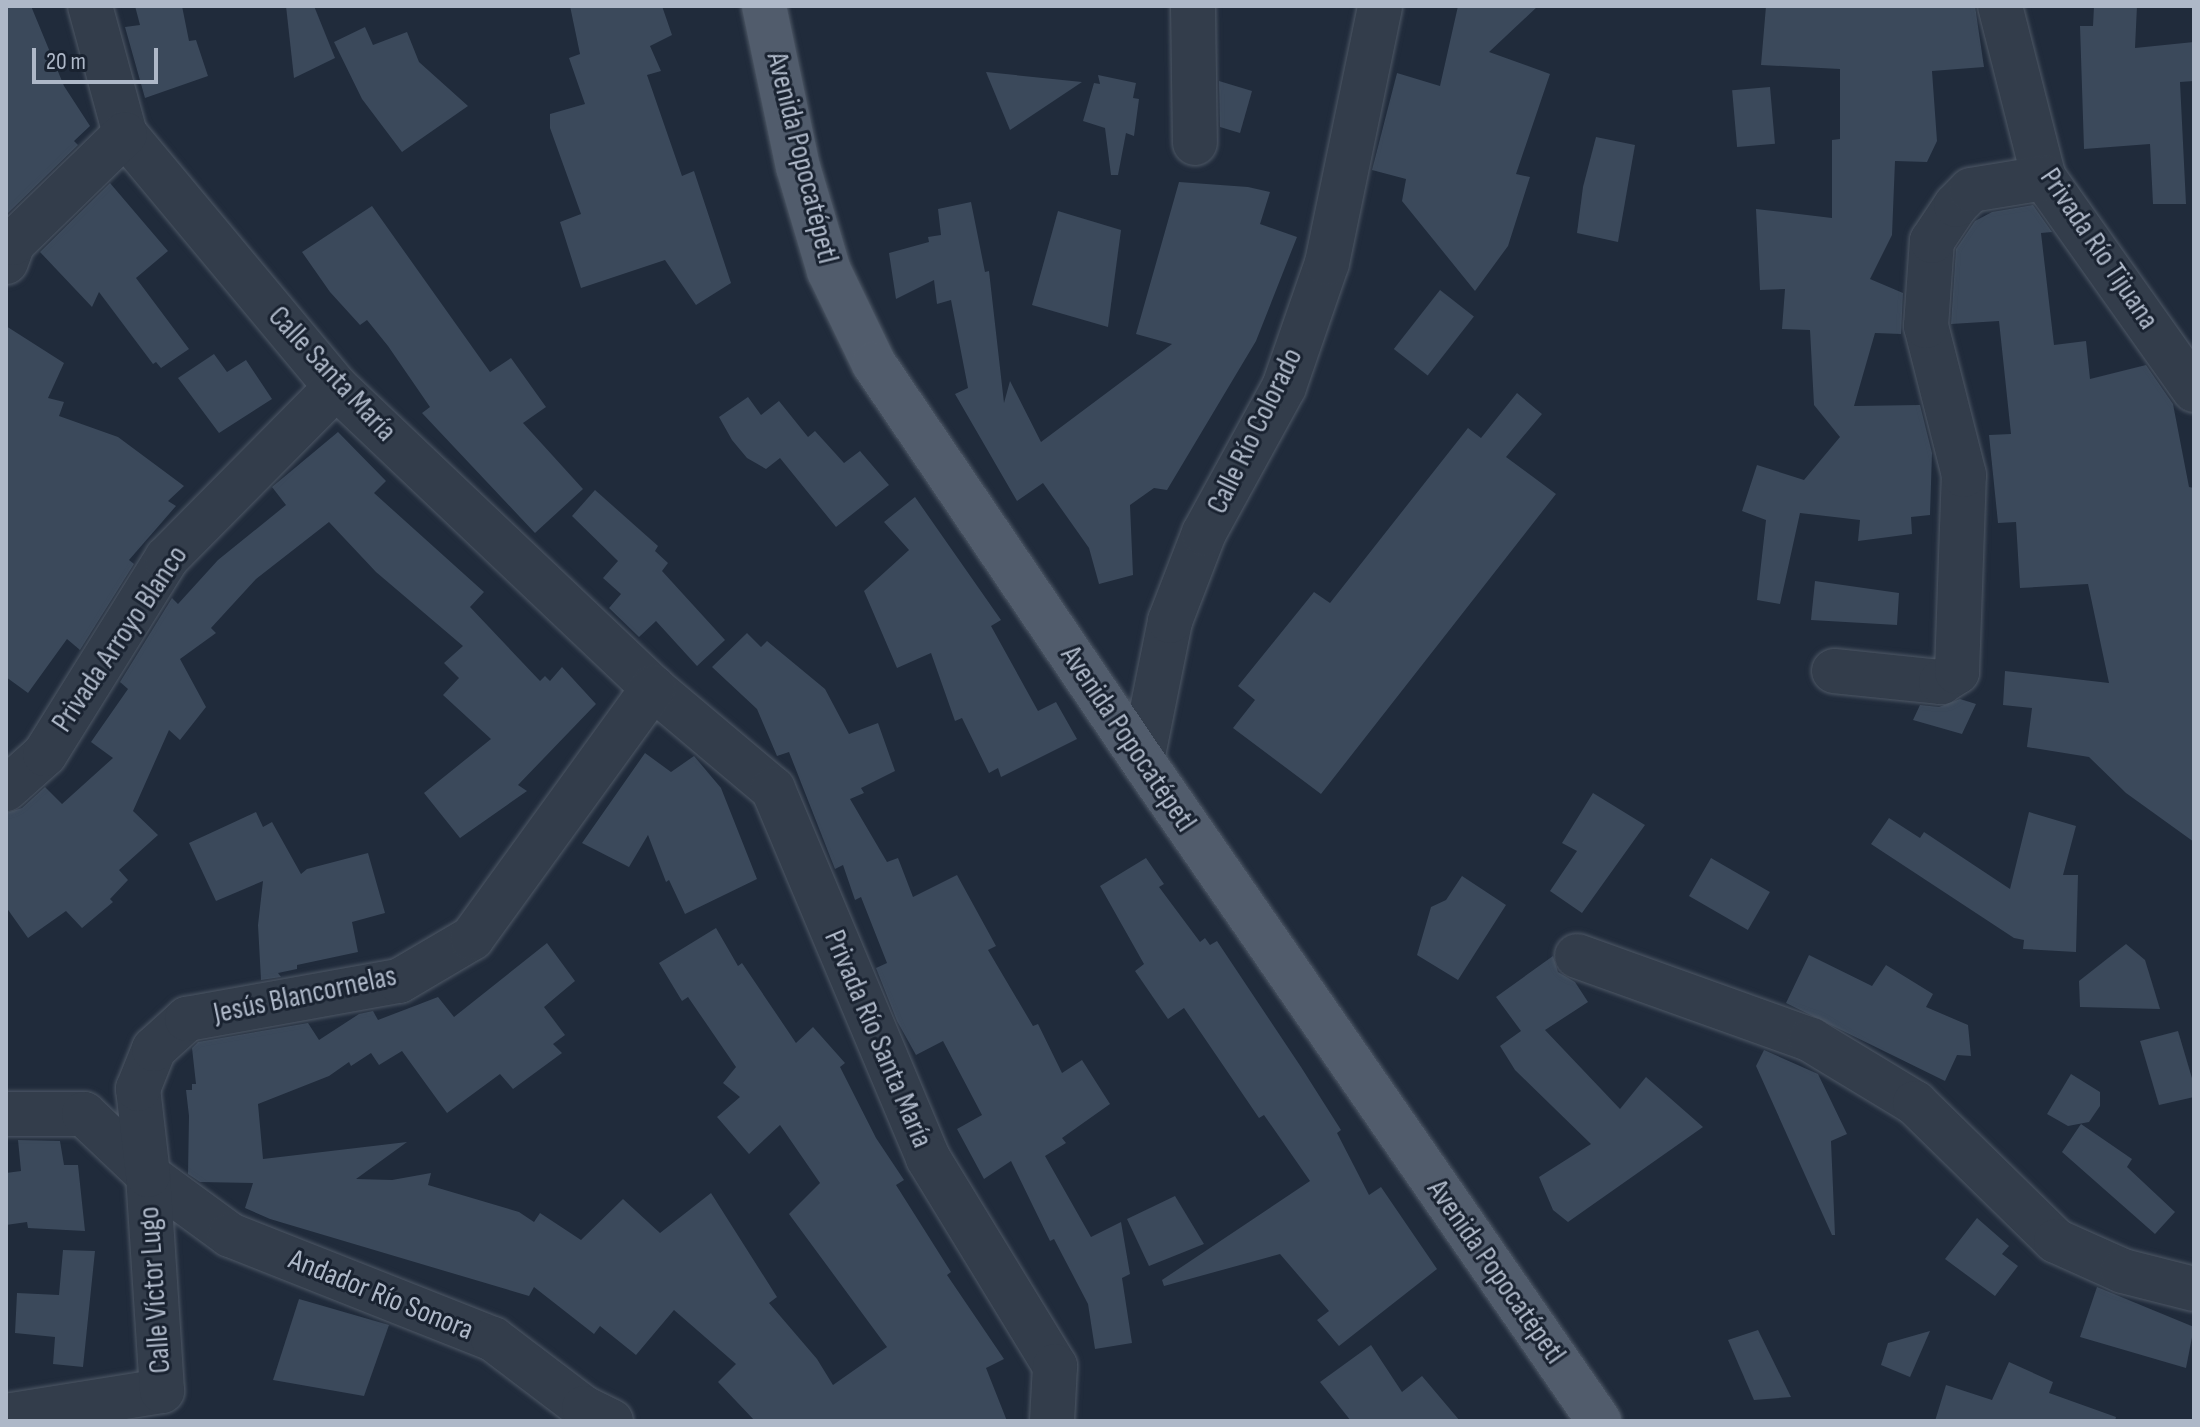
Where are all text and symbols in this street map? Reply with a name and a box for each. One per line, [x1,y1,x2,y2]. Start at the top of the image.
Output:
scale bar [36,32,162,82]
text: 20 m [46,47,86,76]
street label: Avenida Popocatépetl [758,49,846,267]
street label: Privada Río Tijuana [2032,162,2166,336]
street label: Calle Santa María [260,299,404,449]
street label: Calle Río Colorado [1199,342,1311,520]
street label: Privada Arroyo Blanco [44,539,196,739]
street label: Avenida Popocatépetl [1053,639,1203,839]
street label: Privada Río Santa María [816,925,940,1153]
street label: Jesús Blancornelas [210,958,400,1032]
street label: Avenida Popocatépetl [1419,1173,1573,1371]
street label: Calle Víctor Lugo [131,1205,179,1375]
street label: Andador Río Sonora [284,1242,478,1348]

